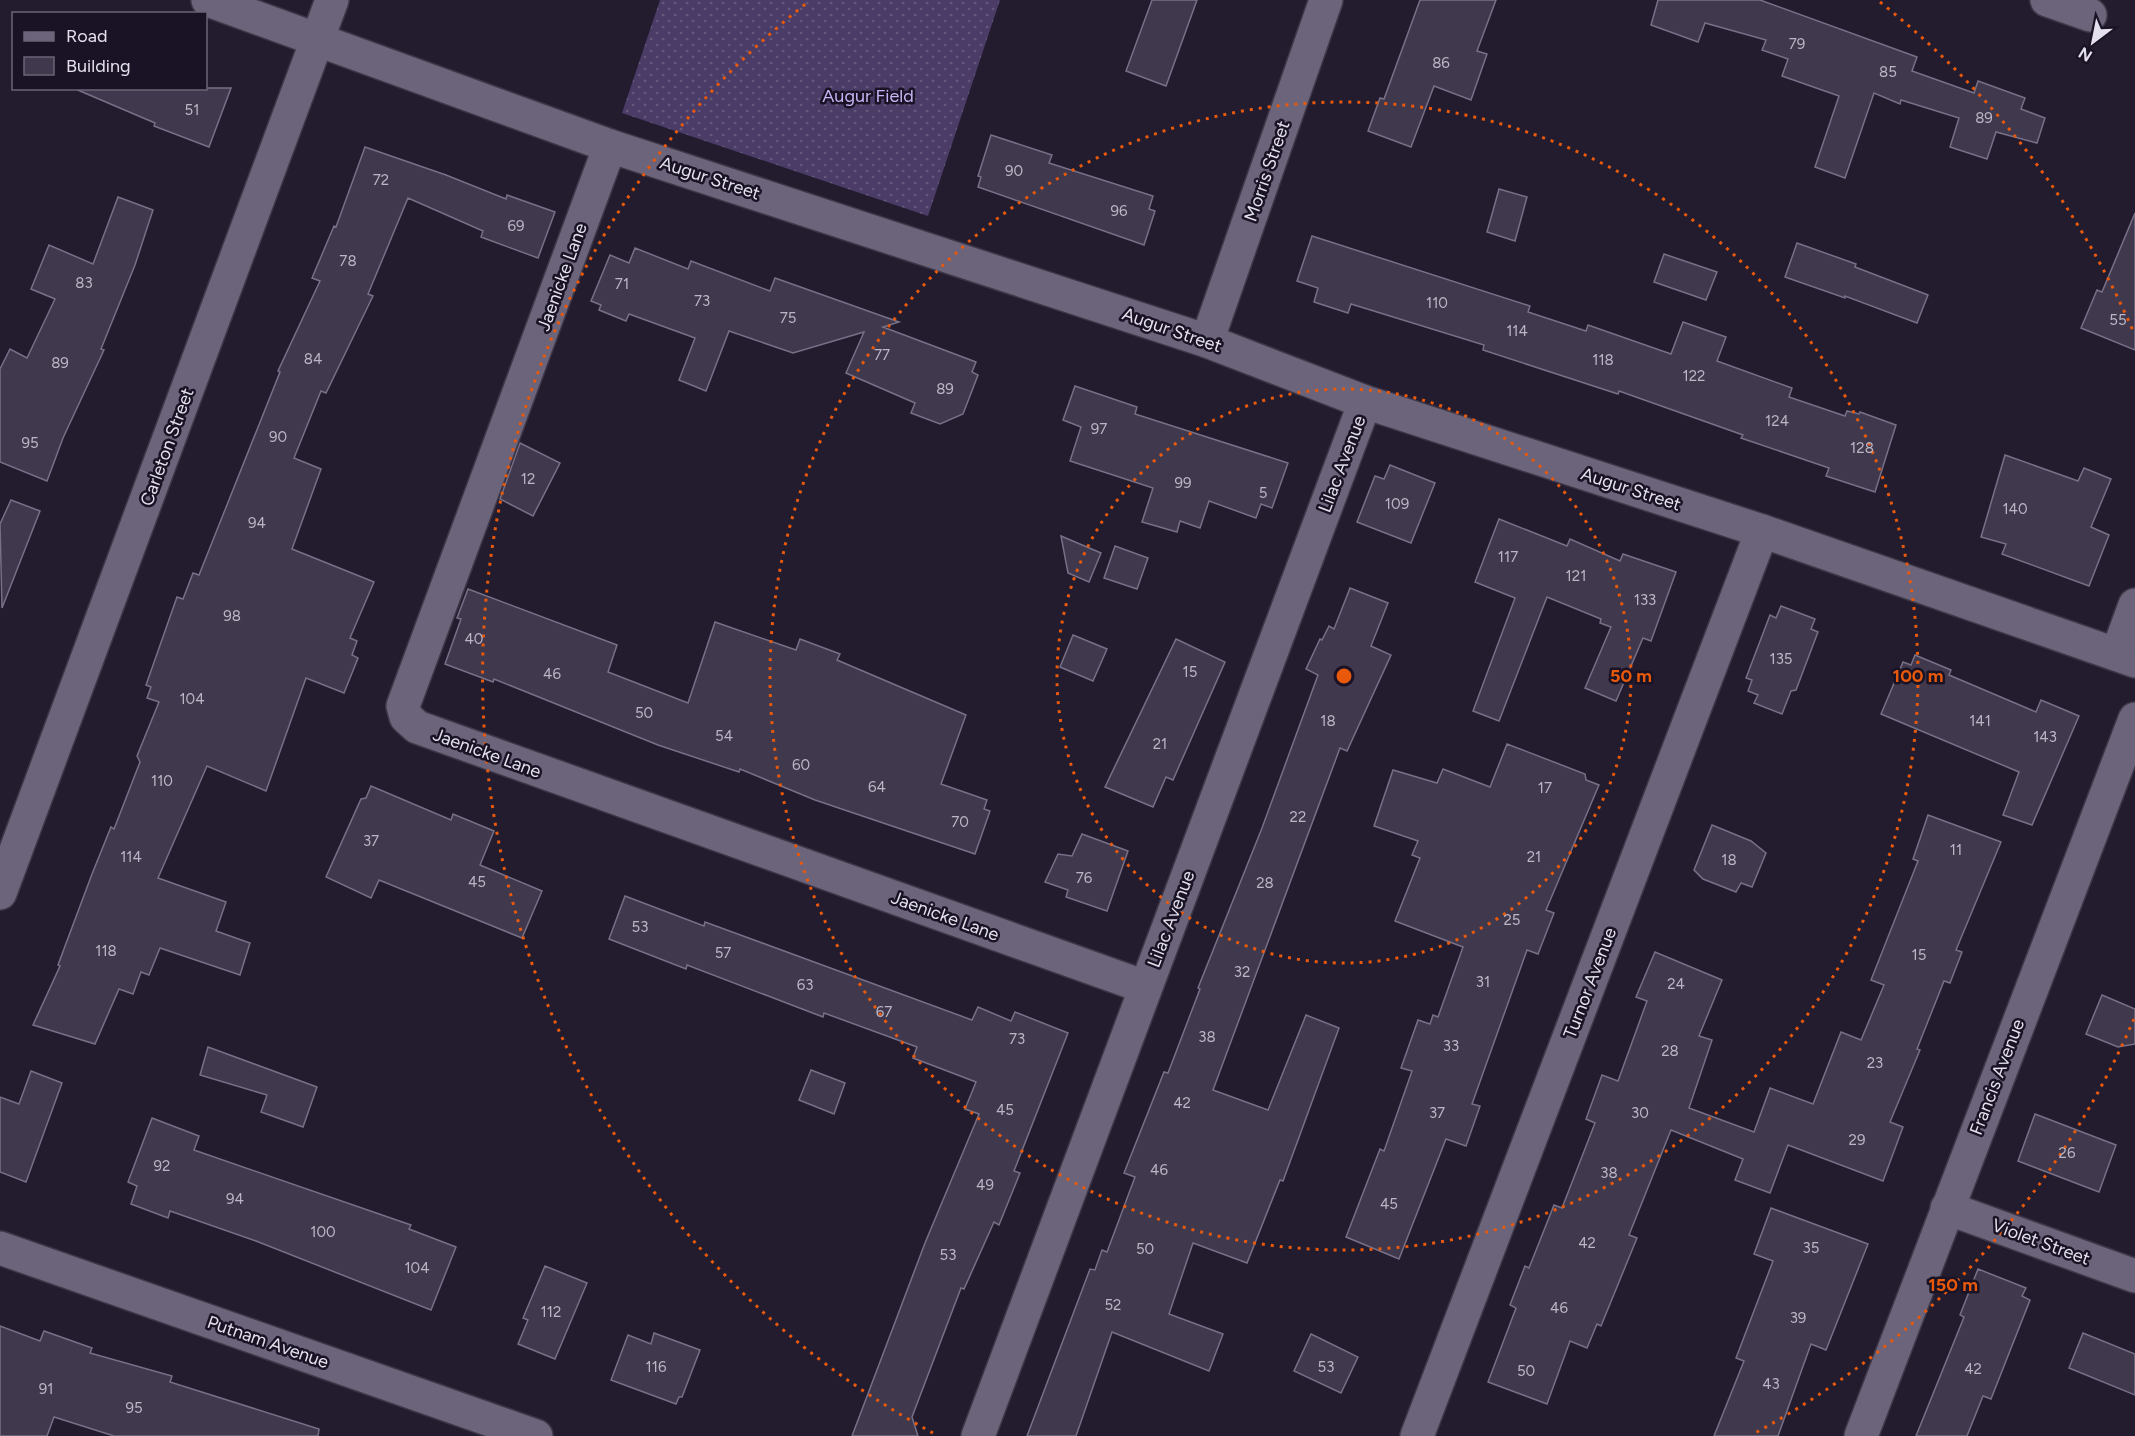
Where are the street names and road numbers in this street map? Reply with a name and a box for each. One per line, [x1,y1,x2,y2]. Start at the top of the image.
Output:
street label: Morris Street [1239,117,1295,224]
street label: Augur Street [657,152,763,205]
street label: Jaenicke Lane [532,220,592,334]
street label: Augur Street [1119,303,1225,357]
street label: Carleton Street [135,385,199,509]
street label: Lilac Avenue [1314,412,1371,515]
street label: Augur Street [1578,463,1684,516]
street label: Jaenicke Lane [430,723,544,783]
street label: Lilac Avenue [1143,867,1200,970]
street label: Jaenicke Lane [888,886,1002,946]
street label: Turnor Avenue [1559,924,1621,1042]
street label: Francis Avenue [1965,1016,2029,1138]
street label: Violet Street [1989,1214,2093,1270]
street label: Putnam Avenue [204,1311,332,1373]

